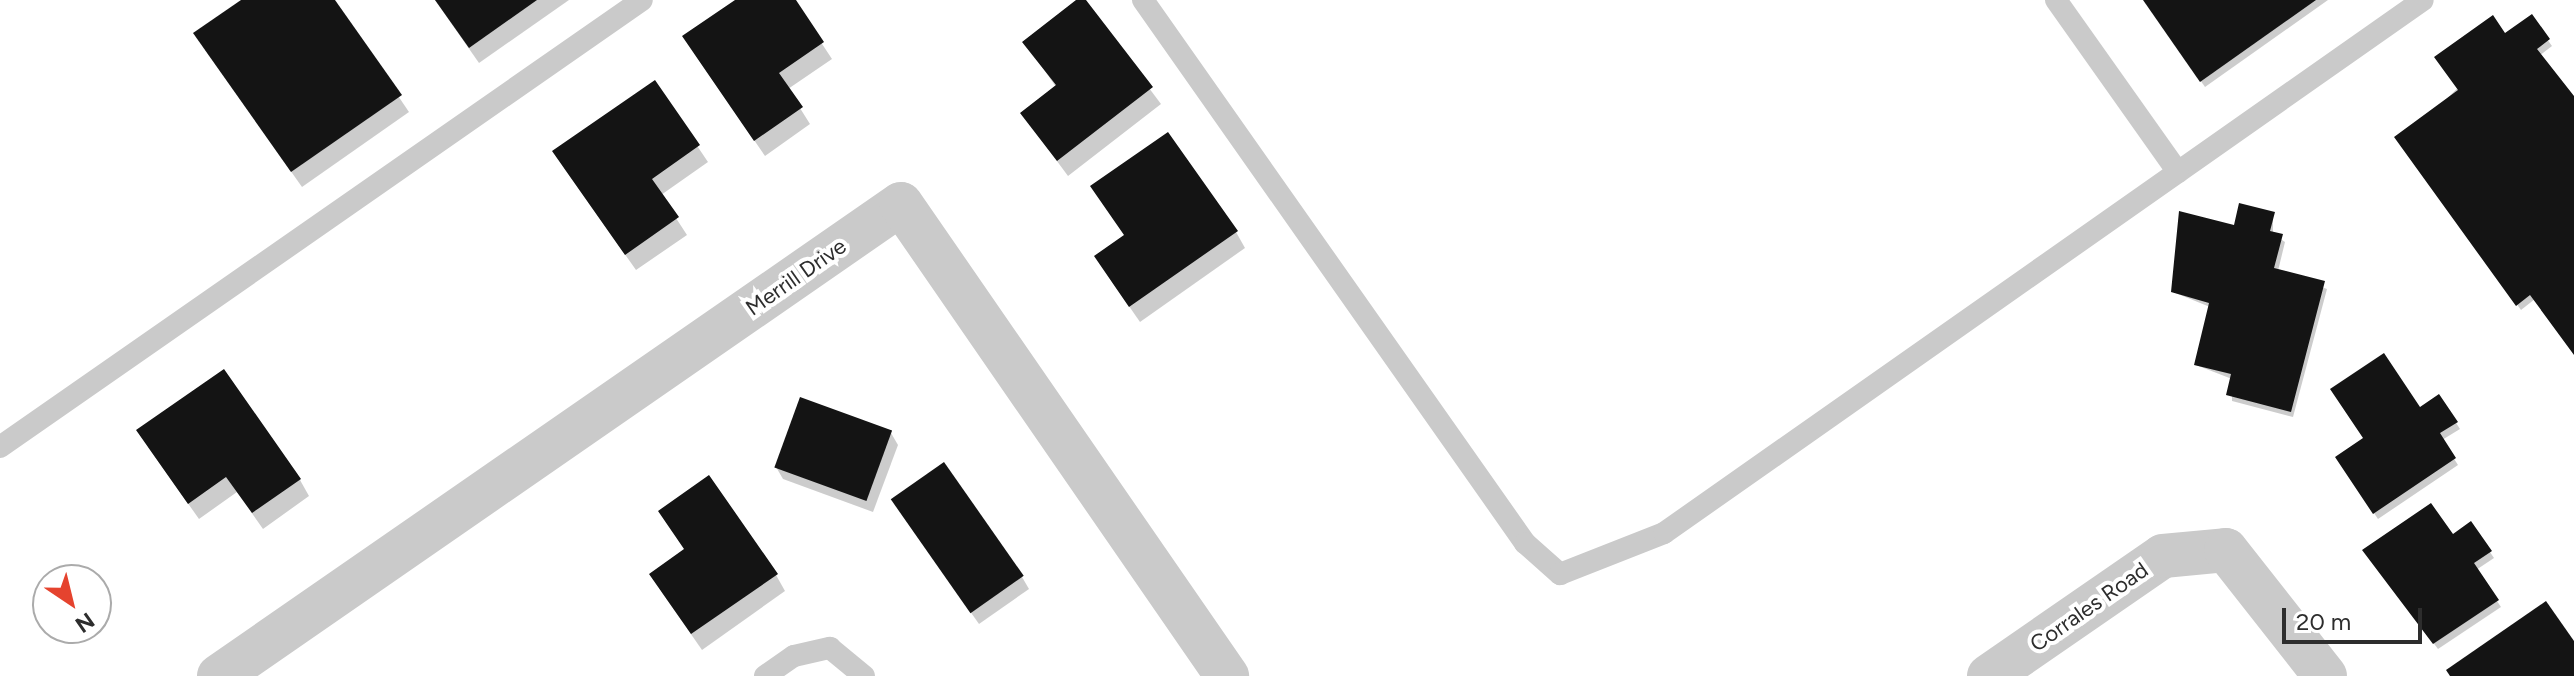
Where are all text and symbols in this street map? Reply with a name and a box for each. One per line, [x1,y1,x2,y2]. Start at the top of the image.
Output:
street label: Merrill Drive [741,233,851,321]
street label: Corrales Road [2025,557,2153,657]
north arrow [32,564,112,644]
scale bar [2286,592,2426,642]
text: N [70,606,100,638]
text: 20 m [2296,607,2351,636]

